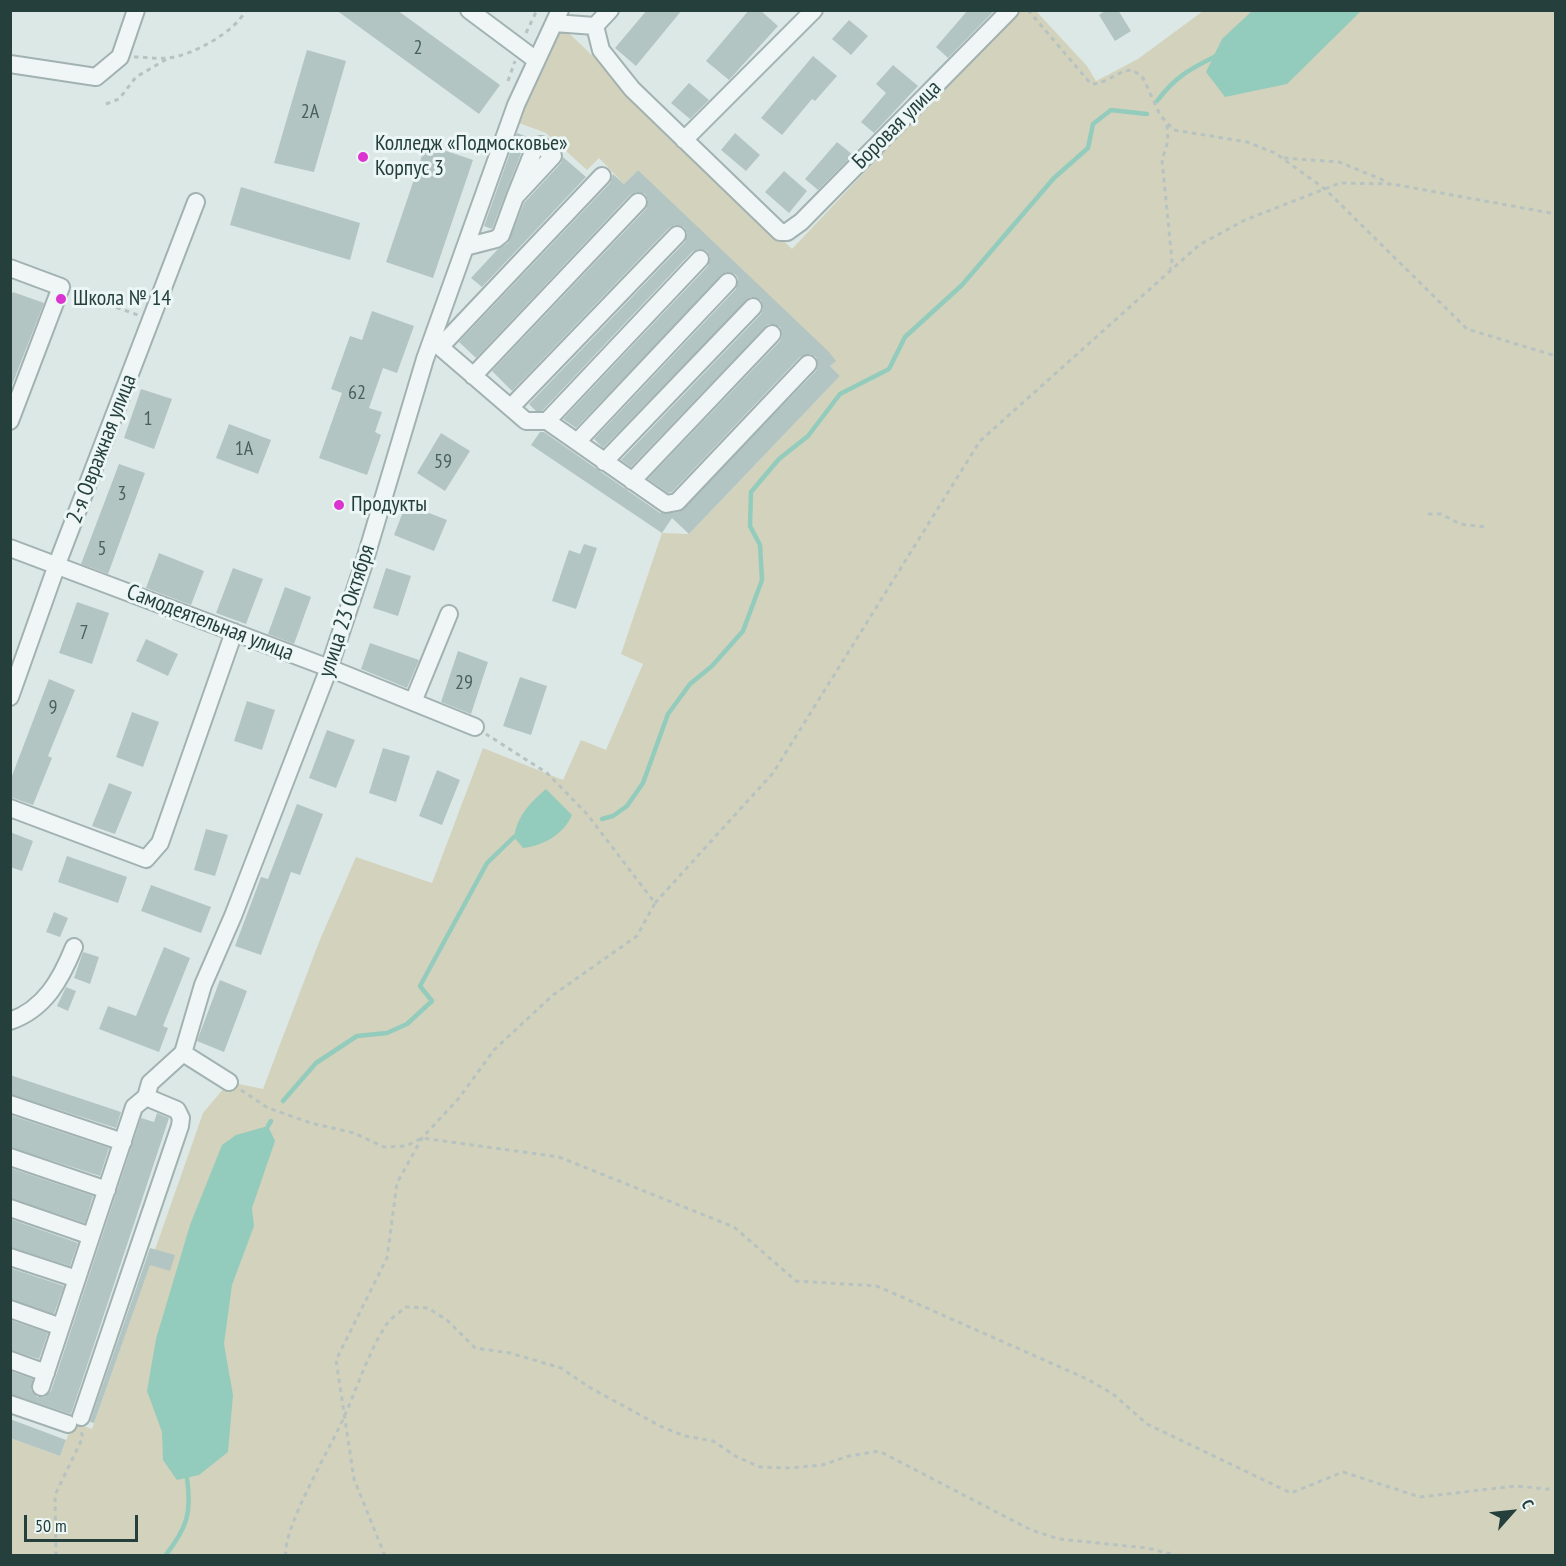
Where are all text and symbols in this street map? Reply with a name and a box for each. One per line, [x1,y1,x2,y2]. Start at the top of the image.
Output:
house number: 2 [414,36,422,60]
street label: Боровая улица [847,75,947,175]
house number: 2А [301,100,319,124]
place label: Колледж «Подмосковье» Корпус 3 [375,131,568,182]
marker: Колледж «Подмосковье» Корпус 3 [356,150,370,164]
place label: Школа № 14 [73,286,171,312]
marker: Школа № 14 [54,292,68,306]
street label: 2-я Овражная улица [61,371,143,527]
house number: 62 [348,381,366,405]
house number: 1 [144,407,152,431]
house number: 1А [235,437,253,461]
house number: 59 [434,450,452,474]
house number: 3 [118,482,126,506]
place label: Продукты [351,492,427,518]
marker: Продукты [332,498,346,512]
house number: 5 [98,537,106,561]
street label: улица 23 Октября [313,541,381,681]
street label: Самодеятельная улица [123,579,297,667]
house number: 7 [80,621,88,645]
house number: 29 [455,671,473,695]
house number: 9 [49,696,57,720]
north arrow [1482,1482,1542,1542]
text: С [1517,1496,1539,1512]
scale bar [27,1503,141,1541]
text: 50 m [35,1514,67,1537]

